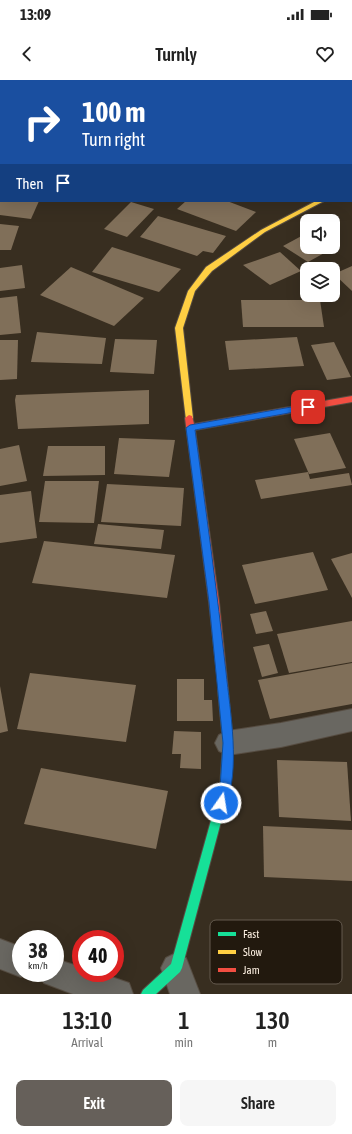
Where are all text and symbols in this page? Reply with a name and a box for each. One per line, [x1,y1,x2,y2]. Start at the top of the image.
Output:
text: 13:09 [20,6,51,23]
icon: back [16,43,38,65]
icon: heart [314,43,336,65]
text: Turnly [155,44,197,65]
icon: right [16,96,68,148]
text: 100 m [82,96,145,128]
text: Turn right [82,129,145,150]
icon: arrive [52,172,74,194]
text: Then [16,175,44,192]
map controls [300,214,340,302]
button: sound [300,214,340,254]
button: layers [300,262,340,302]
pin [291,390,325,424]
icon: arrive [297,396,319,418]
position arrow [200,782,242,824]
legend [210,920,342,984]
text: Fast [243,928,259,940]
speed limit sign: 40 [72,930,124,982]
text: 38 [29,939,47,962]
text: Slow [243,946,262,958]
text: km/h [28,960,48,971]
text: Jam [243,964,260,976]
text: 13:10 [63,1007,112,1034]
text: 1 [178,1007,189,1034]
text: 130 [256,1007,289,1034]
text: Arrival [71,1035,103,1050]
text: min [174,1035,193,1050]
text: m [268,1035,277,1050]
button: Exit [16,1080,172,1126]
button: Share [180,1080,336,1126]

